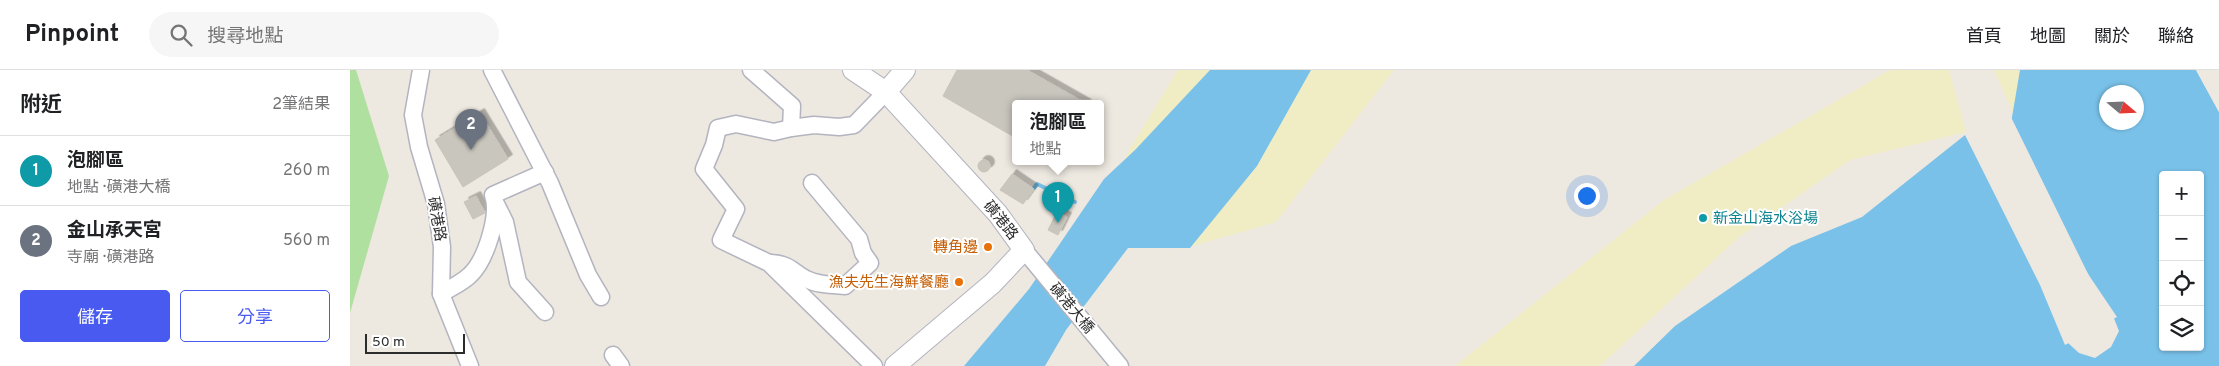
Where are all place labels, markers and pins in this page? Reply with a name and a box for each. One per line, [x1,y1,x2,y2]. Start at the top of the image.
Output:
pin: 2 [455,109,487,150]
pin: 1 [1042,182,1074,223]
place label: 新金山海水浴場 [1713,210,1818,229]
marker: 新金山海水浴場 [1697,212,1709,224]
place label: 轉角邊 [933,238,978,258]
marker: 轉角邊 [982,241,994,253]
place label: 漁夫先生海鮮餐廳 [829,274,949,293]
marker: 漁夫先生海鮮餐廳 [953,276,965,288]

